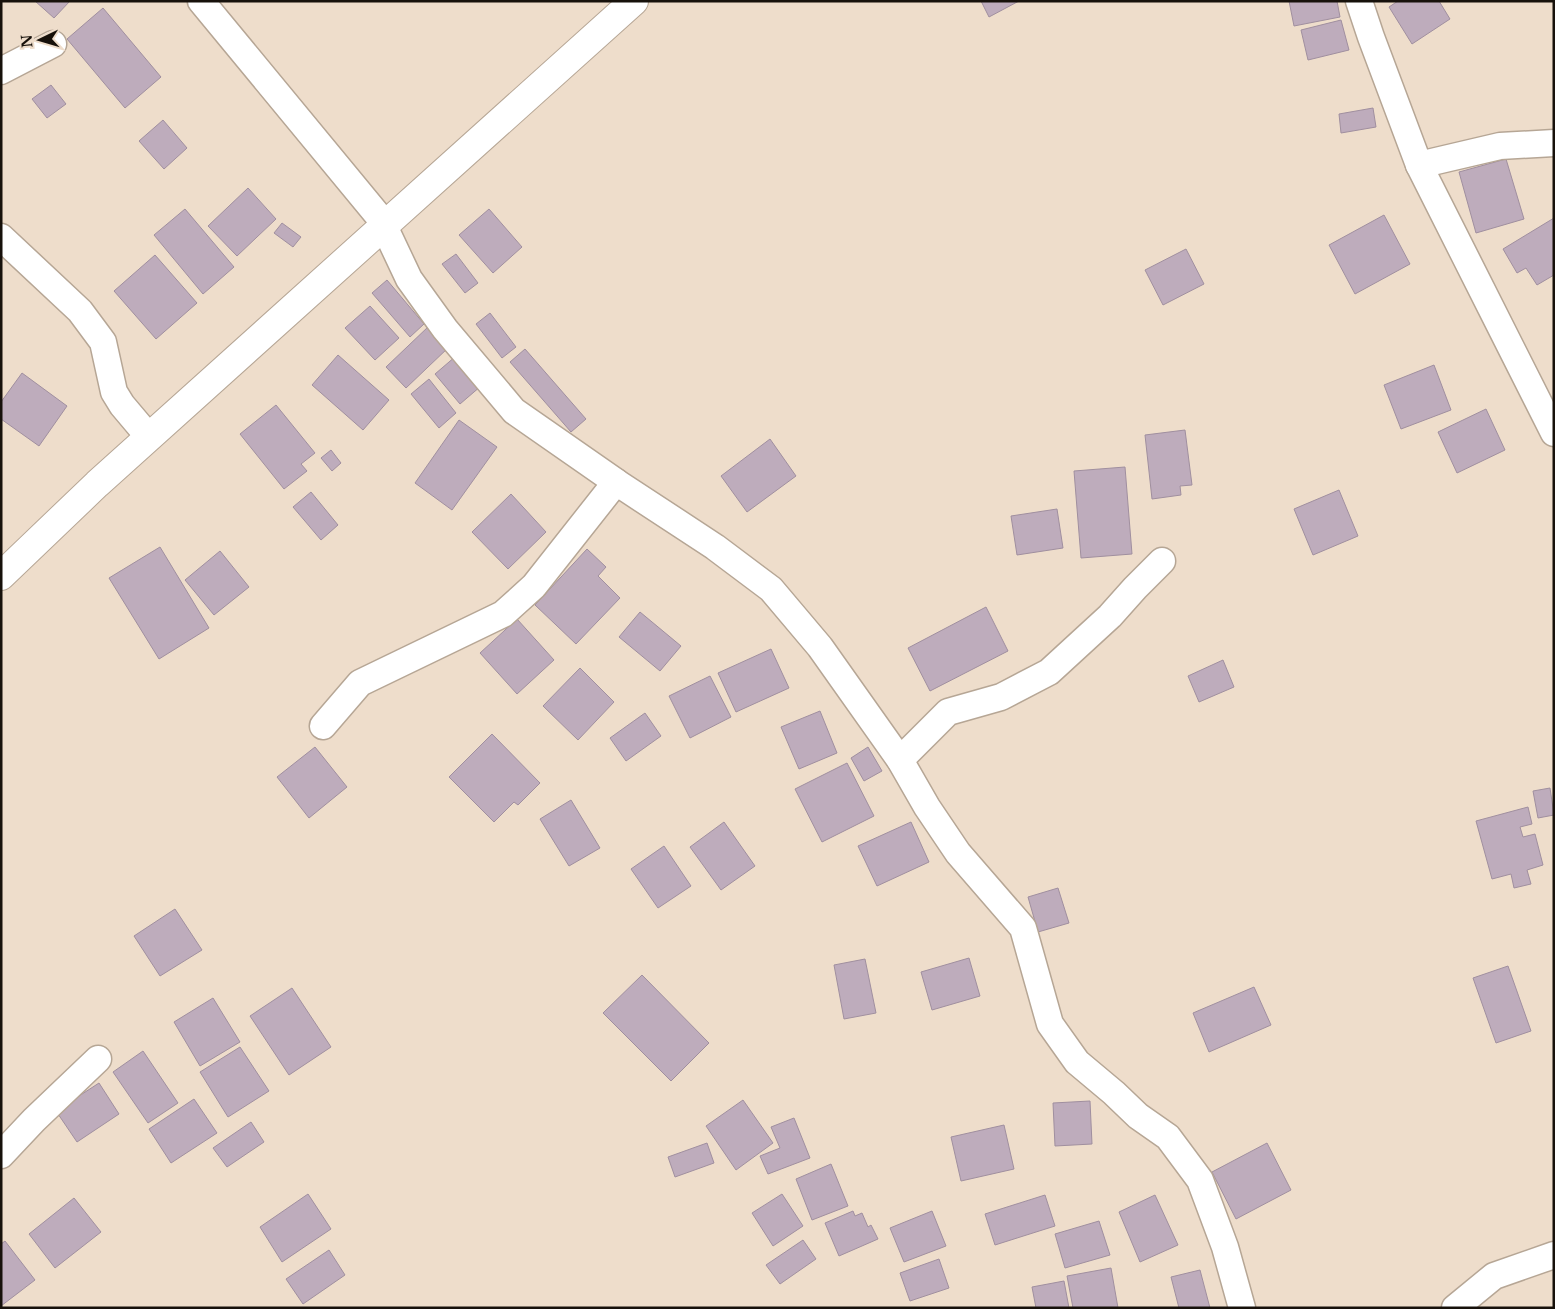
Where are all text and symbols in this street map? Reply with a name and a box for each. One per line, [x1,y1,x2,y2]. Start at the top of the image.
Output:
north arrow [15,15,65,65]
text: N [18,34,37,48]

